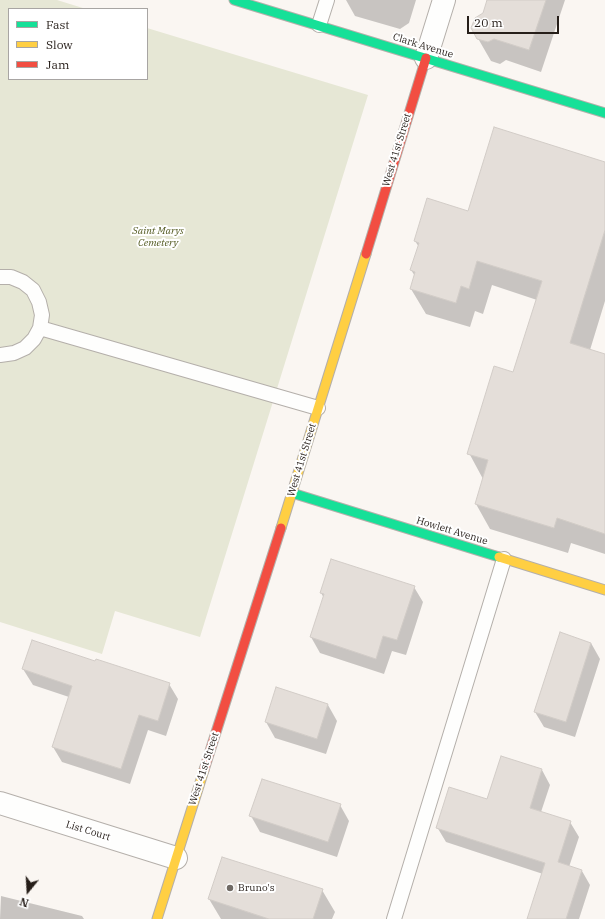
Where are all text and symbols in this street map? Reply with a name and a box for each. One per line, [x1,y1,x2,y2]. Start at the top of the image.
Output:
legend [8,8,148,80]
scale bar [469,8,561,34]
text: 20 m [474,15,503,30]
text: Fast [46,17,70,32]
street label: Clark Avenue [391,31,455,61]
text: Slow [46,37,73,52]
text: Jam [46,57,69,72]
street label: West 41st Street [380,112,414,188]
park label: Saint Marys Cemetery [132,225,184,248]
street label: West 41st Street [285,422,319,498]
street label: Howlett Avenue [415,514,489,548]
street label: West 41st Street [187,731,221,807]
street label: List Court [64,819,112,843]
north arrow [8,871,48,911]
place label: Bruno's [238,882,275,894]
marker: Bruno's [225,883,235,893]
text: N [18,894,31,910]

